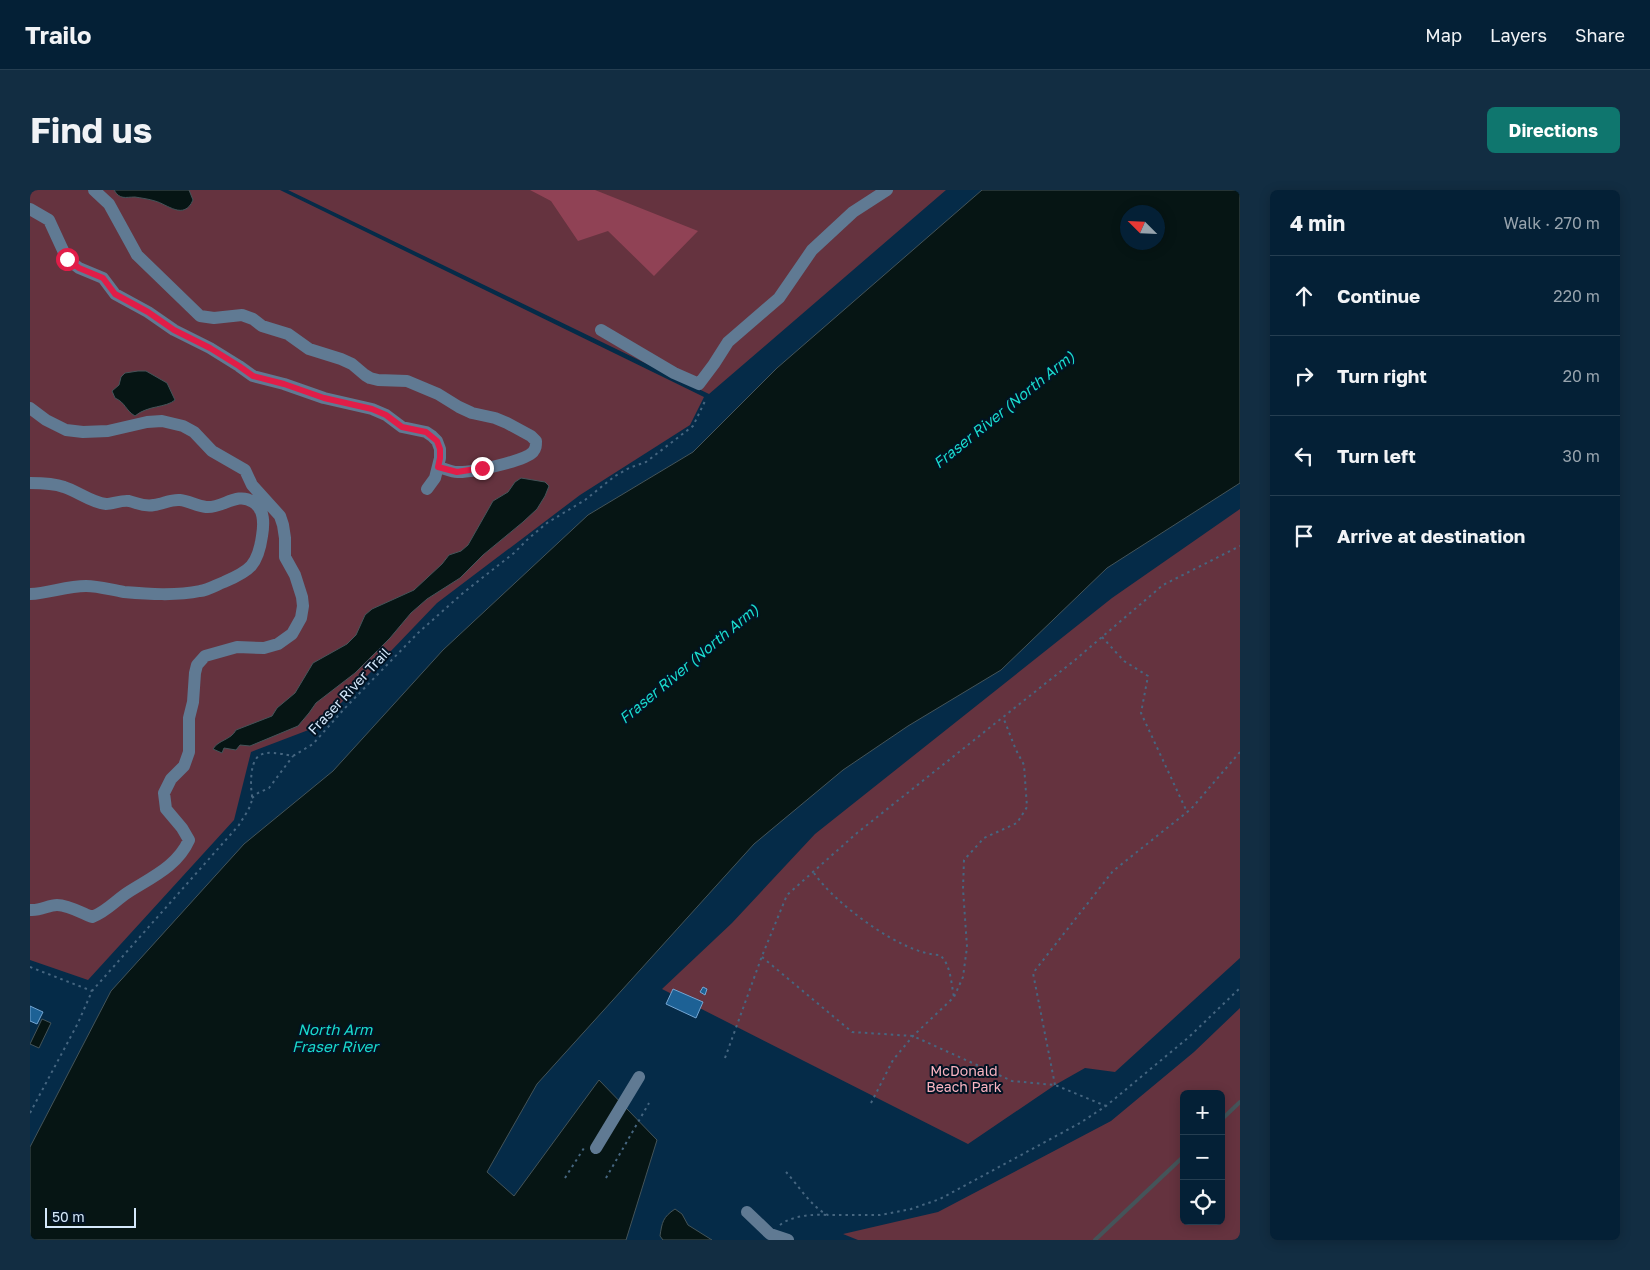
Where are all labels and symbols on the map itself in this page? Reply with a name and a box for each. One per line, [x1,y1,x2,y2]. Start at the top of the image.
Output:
north arrow [1120,205,1165,250]
route start [56,248,79,271]
water label: Fraser River (North Arm) [929,347,1078,472]
route end [471,457,494,480]
water label: Fraser River (North Arm) [615,600,762,727]
street label: Fraser River Trail [304,644,393,738]
water label: North Arm Fraser River [292,1020,380,1055]
park label: McDonald Beach Park [926,1062,1002,1095]
scale bar [45,1205,136,1228]

